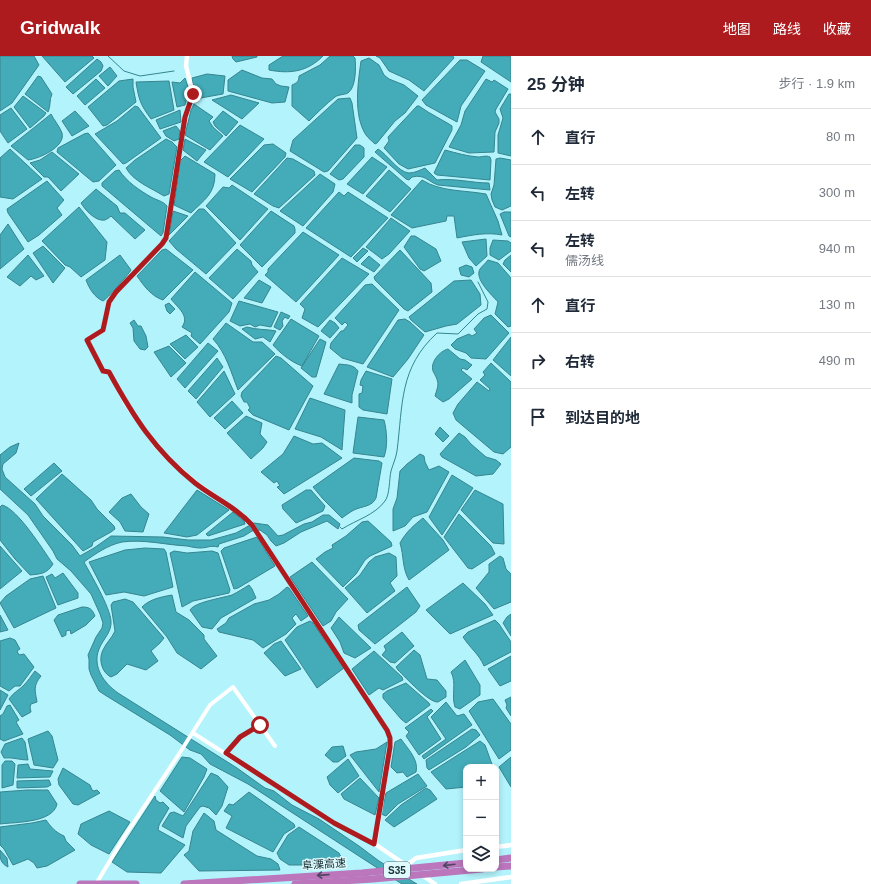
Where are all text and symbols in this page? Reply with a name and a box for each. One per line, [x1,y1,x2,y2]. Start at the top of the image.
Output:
text: Gridwalk [20,17,100,38]
text: 地图 [723,21,751,37]
text: 路线 [773,21,801,37]
text: 收藏 [823,21,851,37]
text: 25 分钟 [527,75,585,94]
text: 步行 · 1.9 km [778,76,855,91]
route end [184,85,202,103]
icon: ahead [527,126,549,148]
text: 直行 [565,129,595,146]
text: 80 m [826,129,855,144]
icon: left [527,182,549,204]
text: 左转 [565,185,595,202]
text: 300 m [819,185,855,200]
text: 左转 [565,232,595,249]
icon: left [527,238,549,260]
text: 940 m [819,241,855,256]
text: 儒汤线 [565,253,604,268]
icon: ahead [527,294,549,316]
text: 直行 [565,297,595,314]
text: 130 m [819,297,855,312]
icon: right [527,350,549,372]
text: 右转 [565,353,595,370]
text: 490 m [819,353,855,368]
icon: arrive [527,406,549,428]
text: 到达目的地 [565,409,640,426]
route start [251,716,269,734]
map controls [463,764,499,872]
button: + [463,764,499,800]
button: − [463,800,499,836]
button: layers [463,836,499,872]
street label: 阜溧高速 [302,856,346,872]
one-way arrow [443,861,456,869]
road number: S35 [384,862,410,878]
one-way arrow [317,872,330,879]

